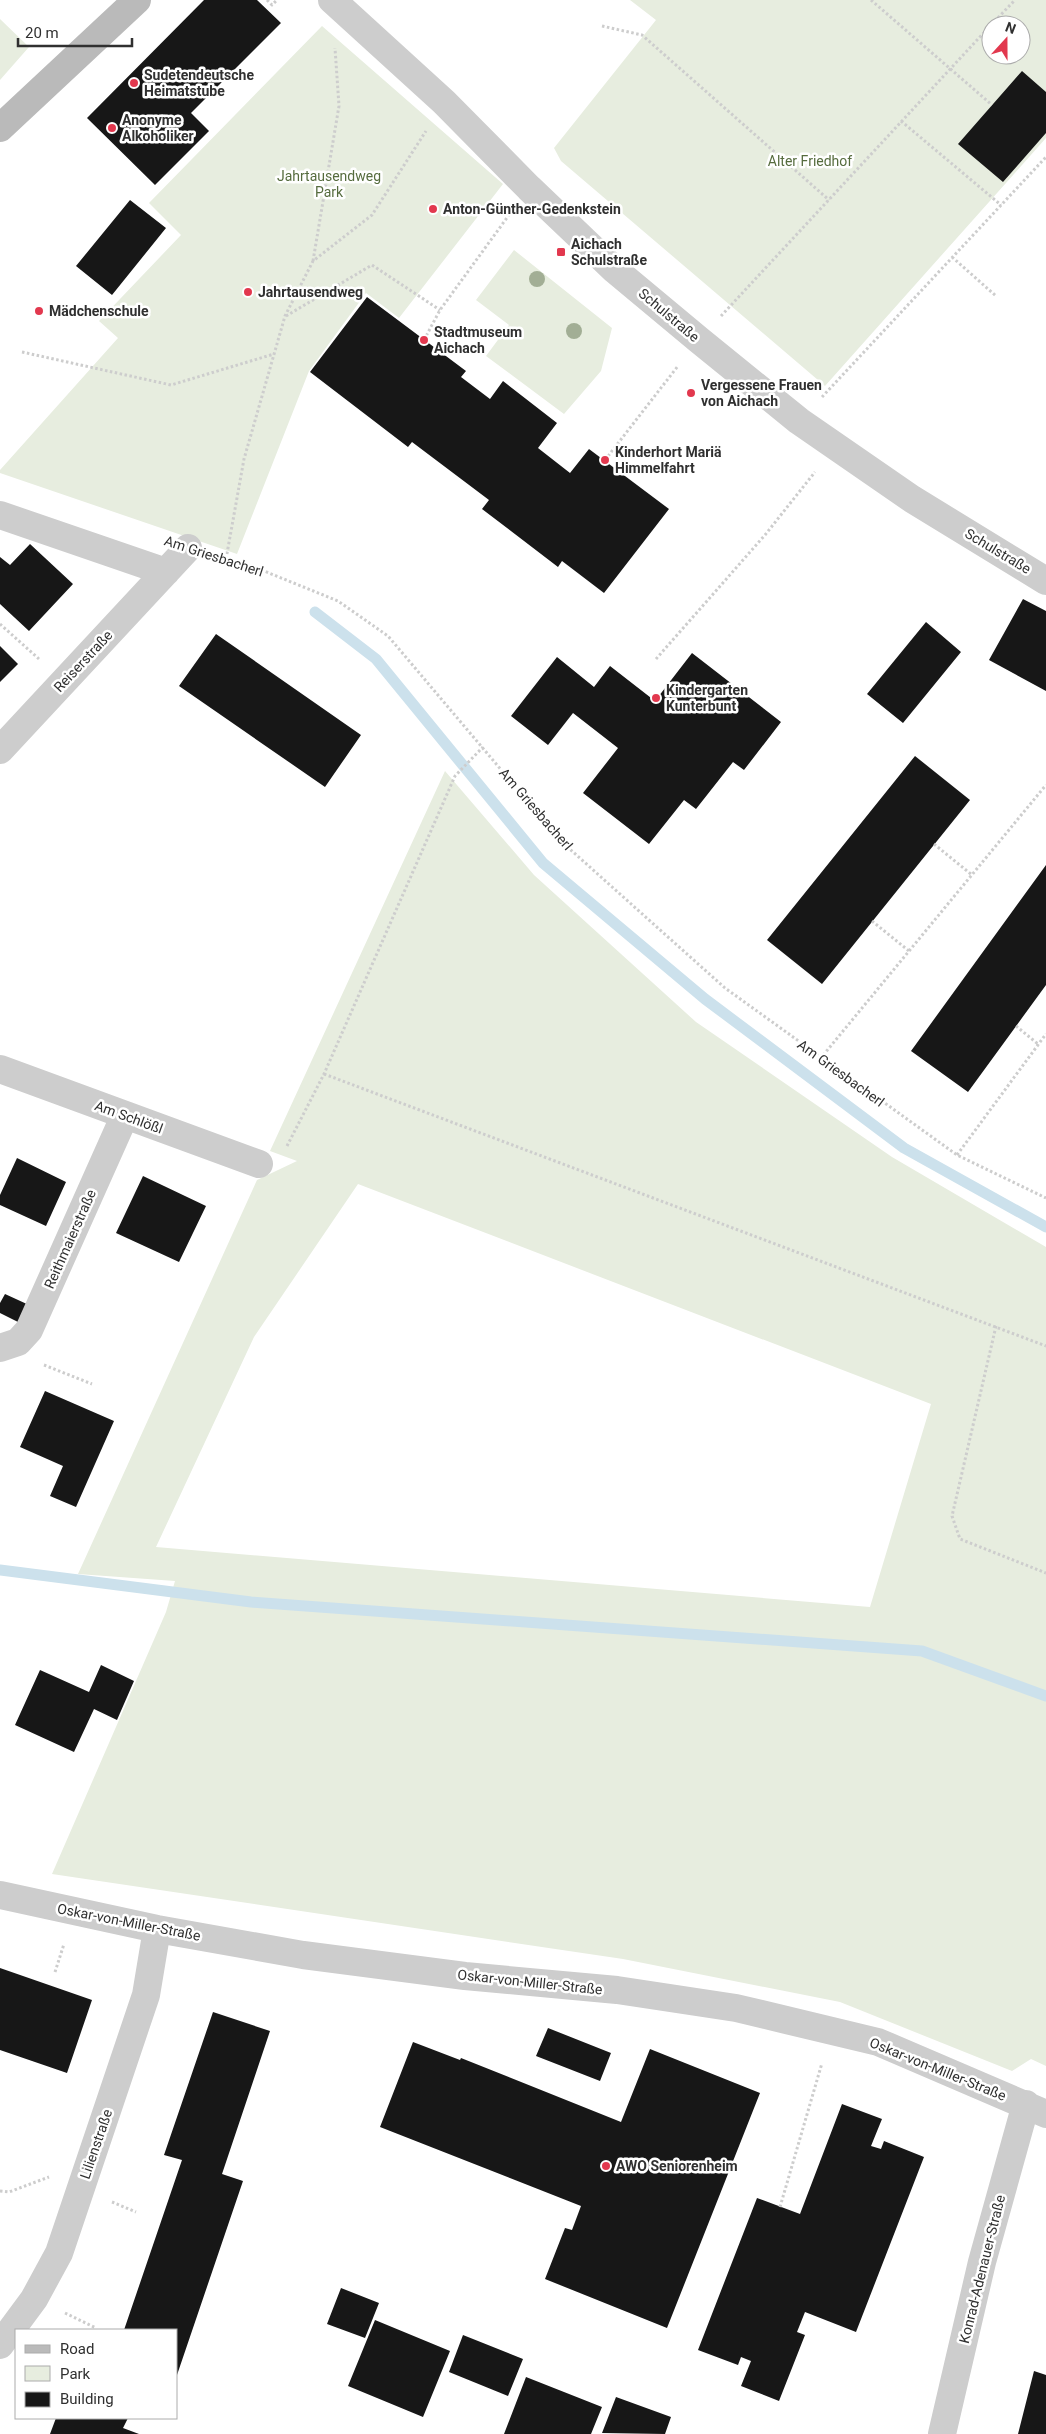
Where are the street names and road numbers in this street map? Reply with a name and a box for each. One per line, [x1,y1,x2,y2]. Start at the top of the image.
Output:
street label: Schulstraße [635,285,703,345]
street label: Schulstraße [962,525,1034,577]
street label: Am Griesbacherl [162,532,266,580]
street label: Reiserstraße [50,627,116,695]
street label: Am Griesbacherl [496,765,576,853]
street label: Am Griesbacherl [795,1036,887,1110]
street label: Am Schlößl [93,1097,165,1137]
street label: Reithmaierstraße [41,1187,99,1291]
street label: Oskar-von-Miller-Straße [56,1900,202,1944]
street label: Oskar-von-Miller-Straße [457,1966,603,1998]
street label: Oskar-von-Miller-Straße [867,2034,1009,2104]
street label: Lilienstraße [77,2107,115,2181]
street label: Konrad-Adenauer-Straße [956,2193,1008,2345]

